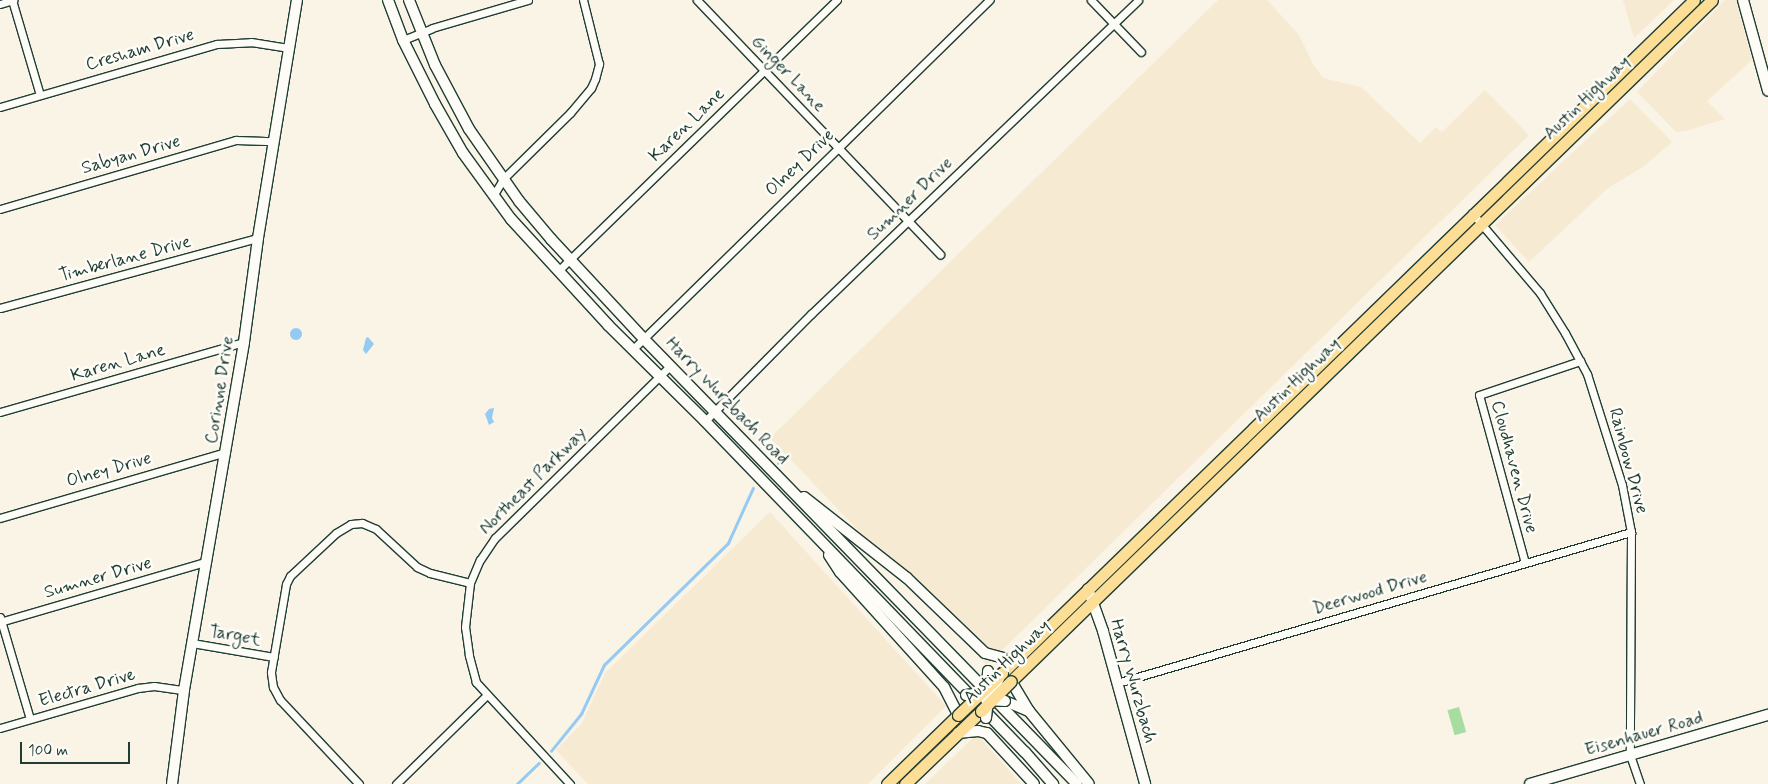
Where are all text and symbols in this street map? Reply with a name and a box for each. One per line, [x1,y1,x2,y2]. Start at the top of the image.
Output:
street label: Cresham Drive [84,24,196,76]
street label: Ginger Lane [748,33,828,115]
street label: Austin Highway [1539,52,1635,144]
street label: Karen Lane [645,84,729,166]
street label: Olney Drive [761,125,839,201]
street label: Sabyan Drive [80,131,182,179]
street label: Sumner Drive [863,153,957,245]
street label: Timberlane Drive [57,231,193,287]
street label: Harry Wurzbach Road [661,333,793,469]
street label: Austin Highway [1249,334,1345,426]
street label: Corinne Drive [201,335,239,445]
street label: Karen Lane [69,340,167,386]
street label: Cloudhaven Drive [1486,398,1542,536]
street label: Rainbow Drive [1604,406,1652,516]
street label: Northeast Parkway [475,423,591,539]
street label: Olney Drive [64,448,154,492]
street label: Sumner Drive [42,552,154,604]
street label: Deerwood Drive [1311,566,1429,620]
street label: Austin Highway [959,616,1055,708]
street label: Harry Wurzbach [1105,617,1161,745]
street label: Target [207,621,263,651]
street label: Electra Drive [37,664,137,712]
street label: Eisenhauer Road [1582,707,1706,761]
scale bar [22,732,132,764]
text: 100 m [28,741,68,761]

